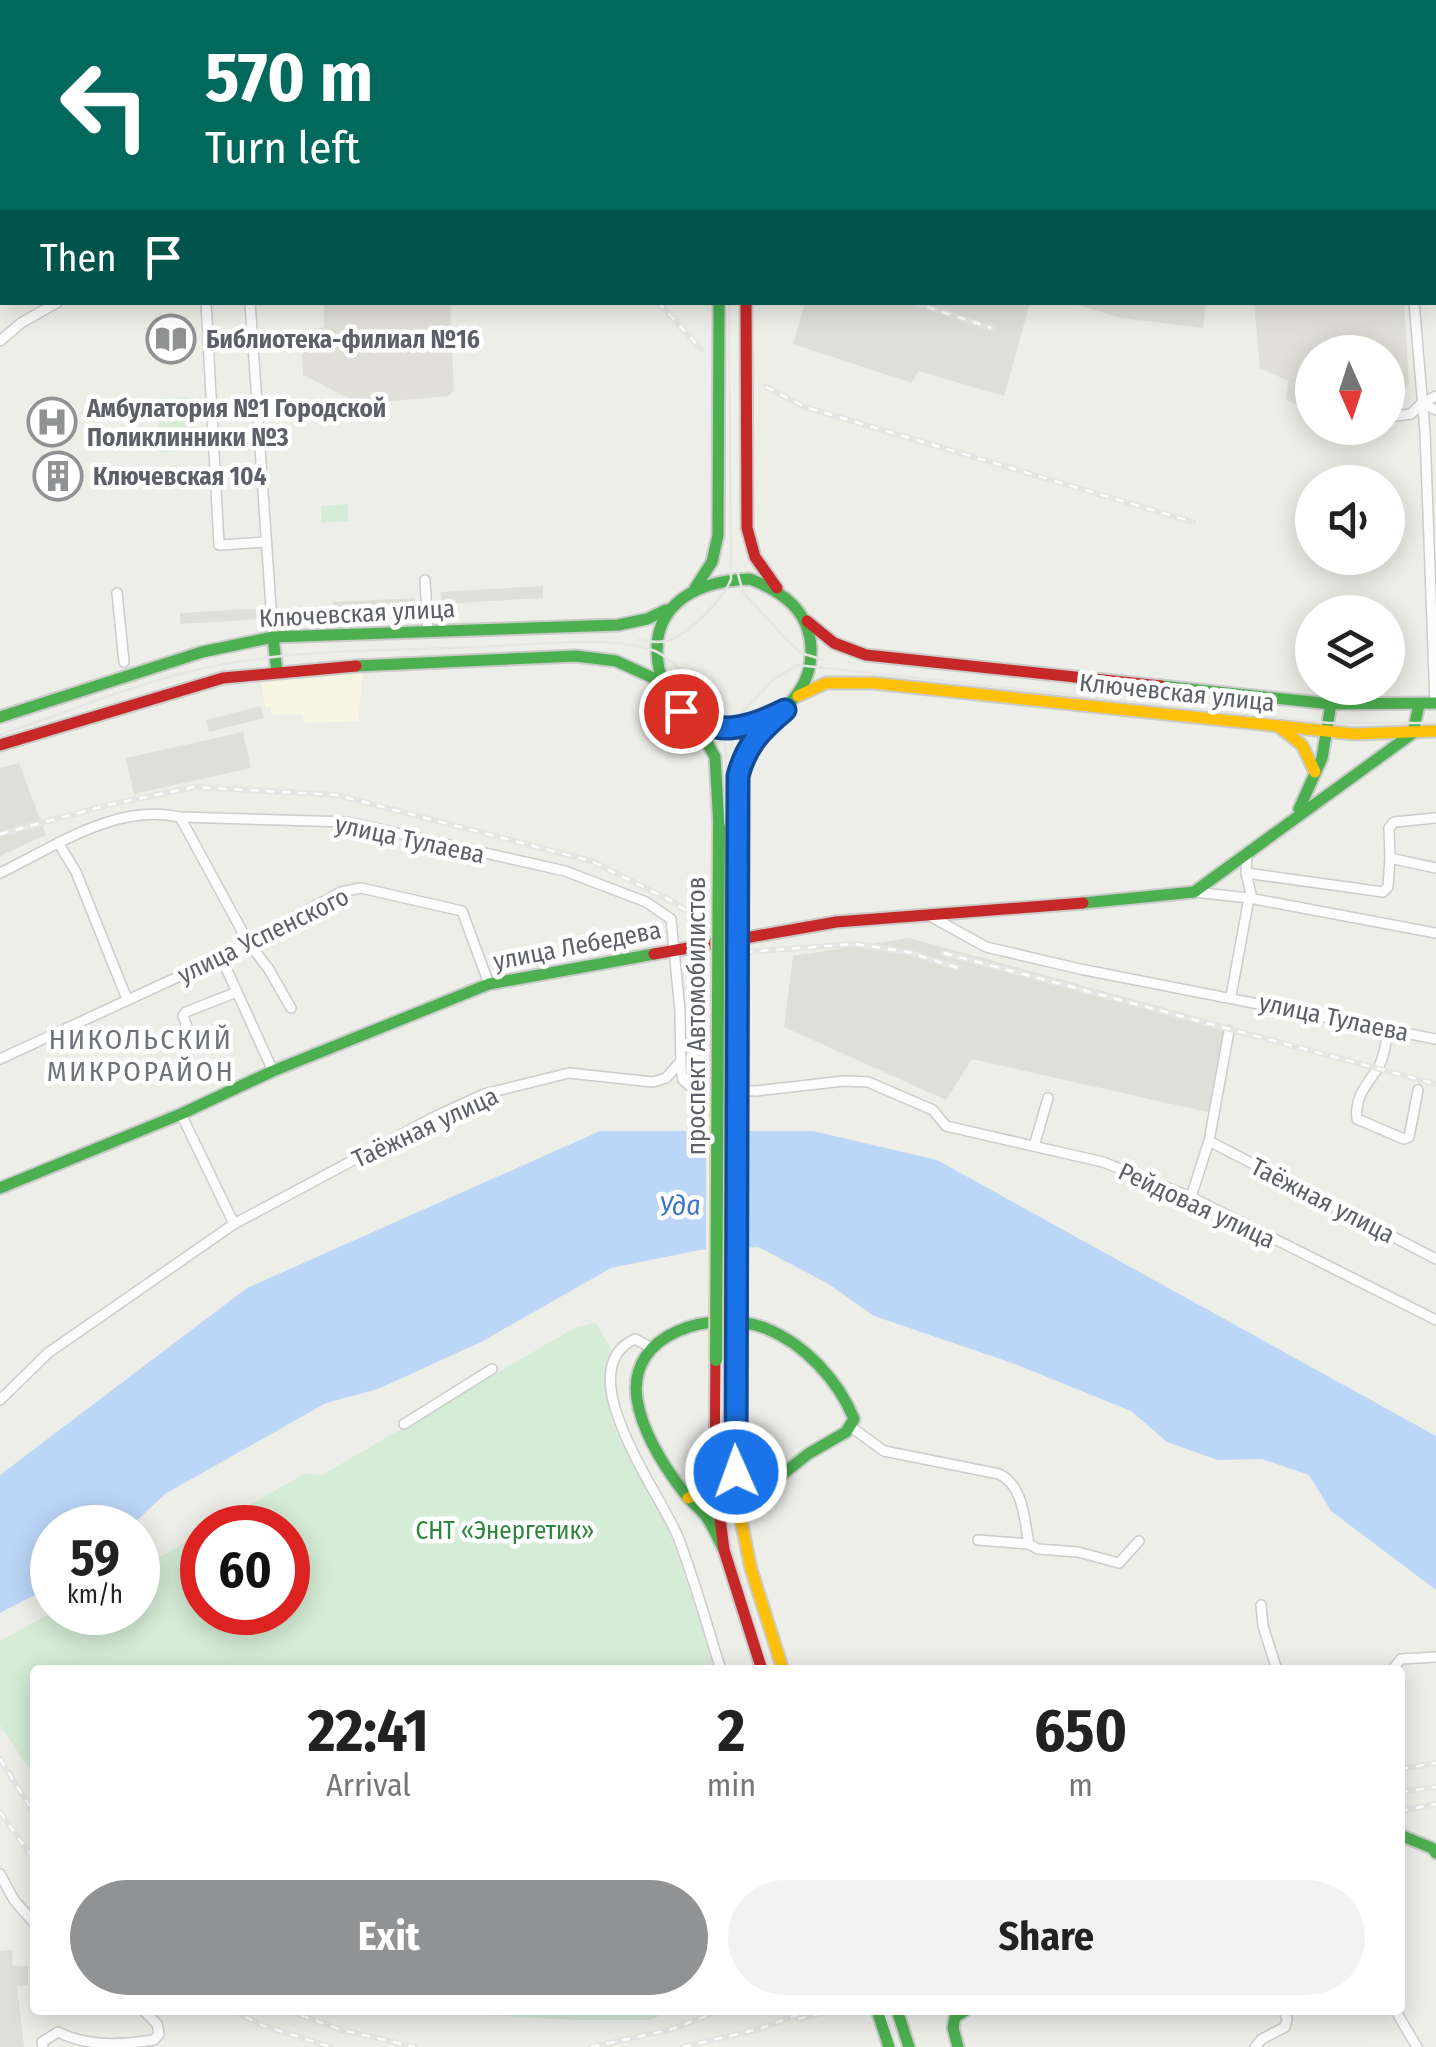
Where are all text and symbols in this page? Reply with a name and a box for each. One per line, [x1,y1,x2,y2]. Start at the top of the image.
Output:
text: 570 m [205,36,373,120]
icon: left [40,40,170,170]
text: Turn left [205,121,360,175]
icon: arrive [136,230,191,285]
text: Then [40,235,116,281]
library icon: Библиотека-филиал №16 [145,313,197,365]
place label: Библиотека-филиал №16 [206,325,480,355]
north arrow [1295,335,1405,445]
map controls [1295,335,1405,705]
place label: Амбулатория №1 Городской Поликлинники №3 [86,394,386,453]
hospital icon: Амбулатория №1 Городской Поликлинники №3 [26,396,78,448]
building icon: Ключевская 104 [32,450,84,502]
place label: Ключевская 104 [93,462,267,492]
button: sound [1295,465,1405,575]
street label: Ключевская улица [258,594,456,634]
button: layers [1295,595,1405,705]
street label: Ключевская улица [1078,668,1276,718]
pin [639,669,724,754]
icon: arrive [654,684,709,739]
street label: улица Тулаева [332,810,487,870]
street label: проспект Автомобилистов [682,877,712,1155]
street label: улица Успенского [173,881,354,990]
street label: улица Лебедева [491,915,664,977]
street label: улица Тулаева [1256,988,1411,1048]
district label: НИКОЛЬСКИЙ МИКРОРАЙОН [47,1023,235,1088]
street label: Таёжная улица [348,1081,503,1175]
street label: Таёжная улица [1246,1152,1399,1250]
street label: Рейдовая улица [1114,1157,1280,1255]
water label: Уда [659,1188,701,1223]
position arrow [684,1420,788,1524]
speed limit sign: 60 [180,1505,310,1635]
park label: СНТ «Энергетик» [416,1516,594,1546]
text: 59 [70,1528,120,1588]
text: km/h [67,1580,123,1610]
text: 22:41 [308,1695,429,1767]
text: 2 [718,1695,745,1767]
text: 650 [1034,1695,1127,1767]
text: Arrival [326,1766,411,1804]
text: min [707,1766,756,1804]
text: m [1068,1766,1093,1804]
button: Exit [70,1880,708,1995]
button: Share [728,1880,1365,1995]

